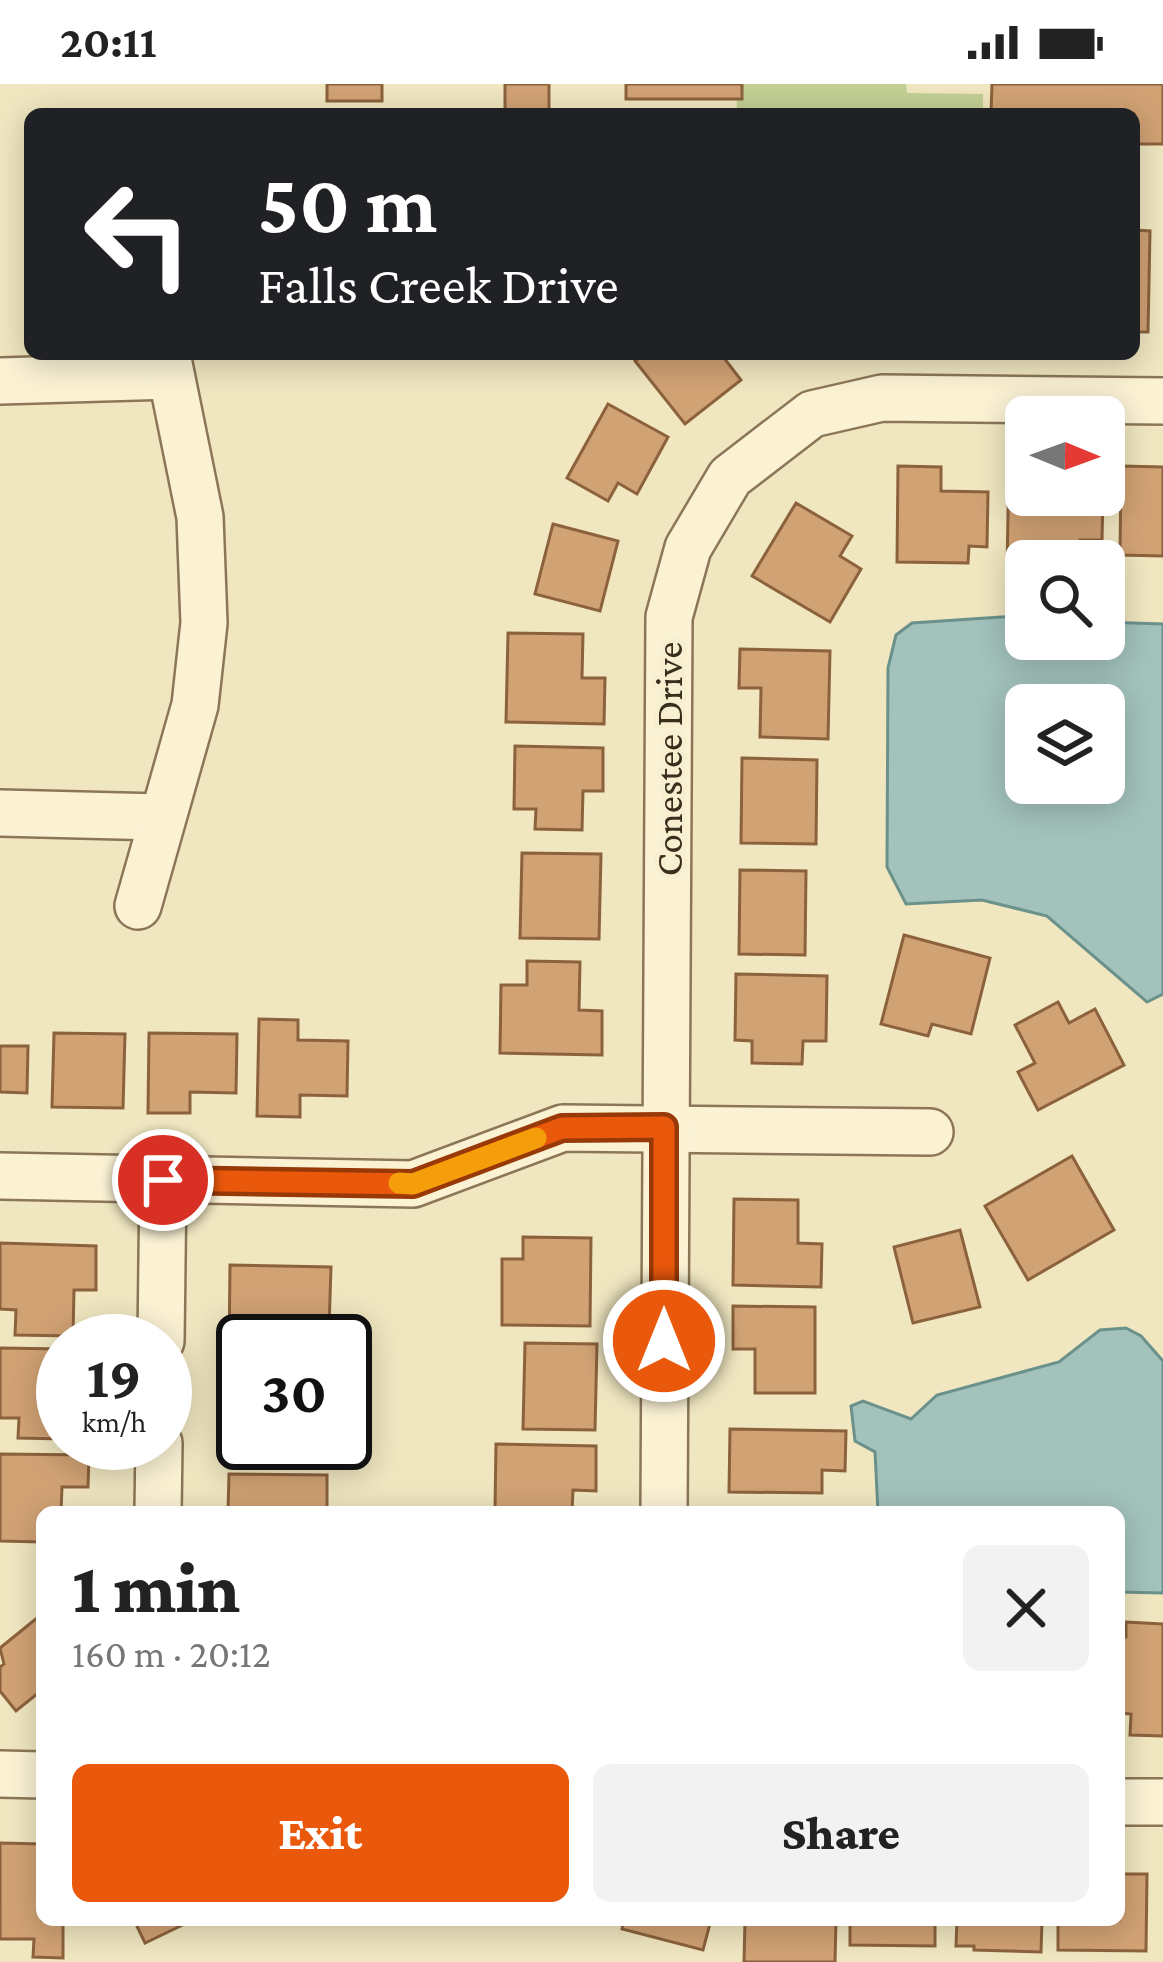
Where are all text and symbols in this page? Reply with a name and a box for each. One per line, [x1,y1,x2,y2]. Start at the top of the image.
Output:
text: 20:11 [60,17,156,67]
icon: left [60,156,216,312]
text: 50 m [258,157,437,250]
text: Falls Creek Drive [258,255,619,315]
north arrow [1005,396,1125,516]
map controls [1005,396,1125,804]
button: search [1005,540,1125,660]
street label: Conestee Drive [647,642,690,876]
button: layers [1005,684,1125,804]
pin [112,1129,214,1231]
icon: arrive [130,1147,196,1213]
position arrow [601,1278,727,1404]
speed limit sign: 30 [216,1314,372,1470]
text: 19 [86,1343,142,1410]
text: km/h [82,1405,146,1438]
button: close [963,1545,1089,1671]
text: 1 min [72,1547,240,1627]
text: 160 m · 20:12 [72,1632,271,1675]
button: Exit [72,1764,569,1902]
button: Share [593,1764,1089,1902]

